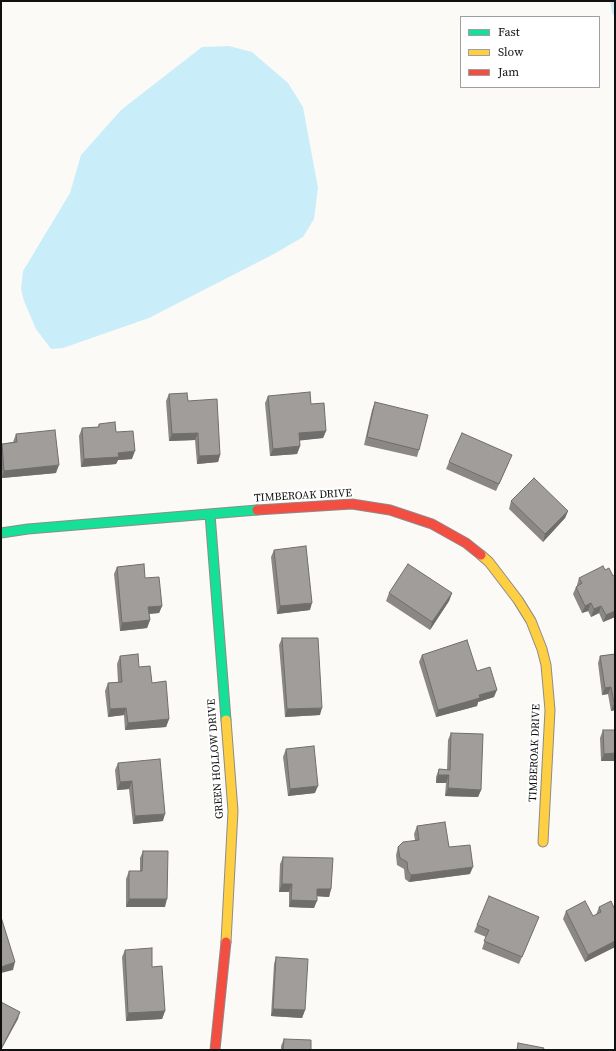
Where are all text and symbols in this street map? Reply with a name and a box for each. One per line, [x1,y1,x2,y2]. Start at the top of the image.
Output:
legend [460,16,600,88]
text: Fast [498,24,520,40]
text: Slow [498,44,523,60]
text: Jam [498,64,519,80]
street label: TIMBEROAK DRIVE [254,487,352,505]
street label: GREEN HOLLOW DRIVE [205,698,227,820]
street label: TIMBEROAK DRIVE [527,704,543,802]

